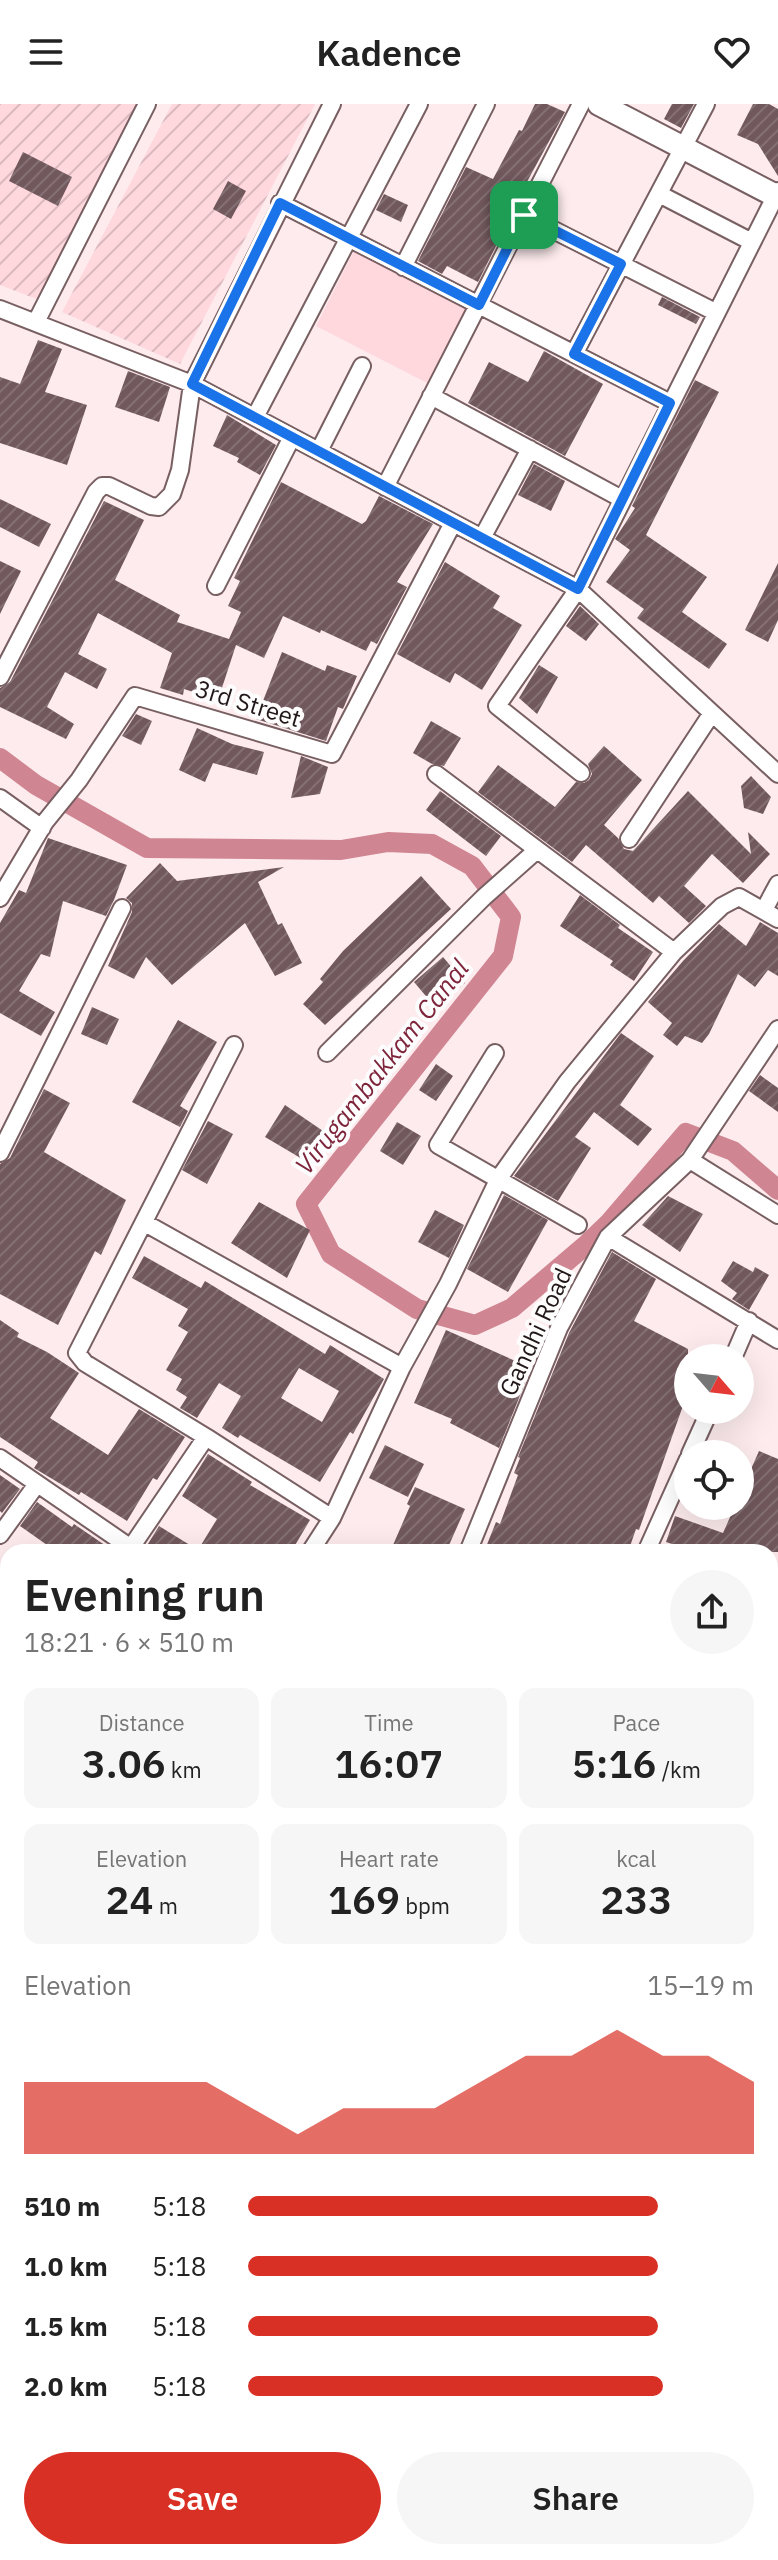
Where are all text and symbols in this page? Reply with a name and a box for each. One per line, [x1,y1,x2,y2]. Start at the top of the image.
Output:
text: Kadence [316,29,462,76]
icon: menu [24,30,68,74]
icon: heart [710,30,754,74]
pin [490,181,558,249]
icon: arrive [502,193,546,237]
street label: 3rd Street [192,672,305,734]
water label: Virugambakkam Canal [287,952,476,1181]
street label: Gandhi Road [492,1262,579,1401]
north arrow [674,1344,754,1424]
map controls [674,1344,754,1520]
button: locate [674,1440,754,1520]
text: Evening run [24,1566,265,1623]
button: share [670,1570,754,1654]
text: 18:21 · 6 × 510 m [24,1625,234,1659]
text: Distance [99,1708,185,1737]
text: Time [364,1708,414,1737]
text: Pace [612,1708,660,1737]
text: 3.06 [82,1737,166,1789]
text: 16:07 [335,1737,443,1789]
text: 5:16 [572,1737,656,1789]
text: km [166,1755,202,1784]
text: /km [656,1755,701,1784]
text: Elevation [96,1844,187,1873]
text: Heart rate [339,1844,439,1873]
text: kcal [616,1844,656,1873]
text: 24 [105,1873,153,1925]
text: 169 [328,1873,400,1925]
text: 233 [600,1873,672,1925]
text: m [153,1891,178,1920]
text: bpm [400,1891,450,1920]
text: Elevation [24,1968,132,2002]
text: 15–19 m [647,1968,754,2002]
text: 510 m [24,2189,100,2223]
text: 5:18 [152,2189,206,2223]
text: 1.0 km [24,2249,108,2283]
text: 5:18 [152,2249,206,2283]
text: 1.5 km [24,2309,108,2343]
text: 5:18 [152,2309,206,2343]
text: 2.0 km [24,2369,108,2403]
text: 5:18 [152,2369,206,2403]
button: Save [24,2452,381,2544]
button: Share [397,2452,754,2544]

